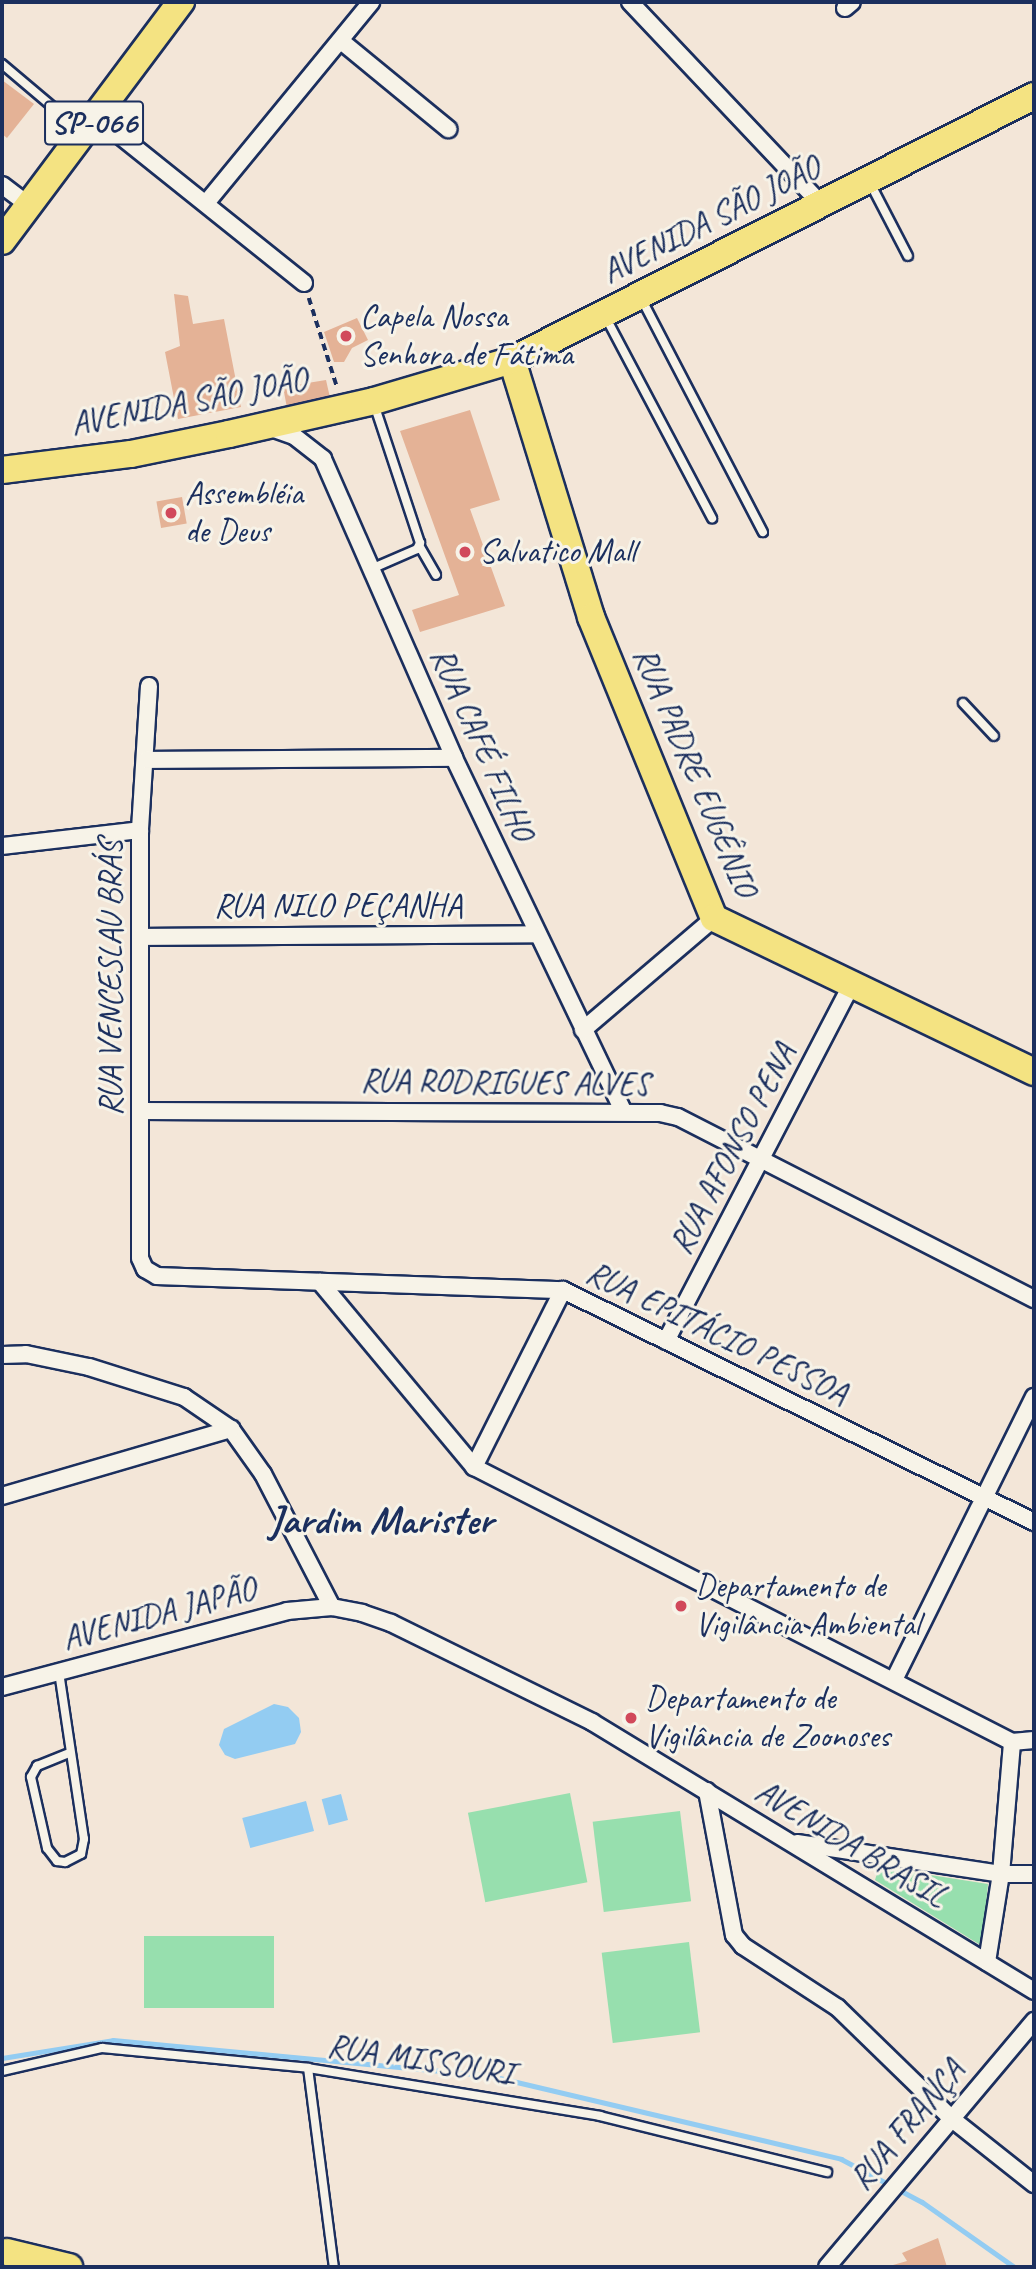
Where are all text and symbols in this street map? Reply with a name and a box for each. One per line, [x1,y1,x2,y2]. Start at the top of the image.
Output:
road number: SP-066 [43,95,145,152]
street label: AVENIDA SÃO JOÃO [595,148,827,292]
place label: Capela Nossa Senhora de Fátima [360,297,573,375]
marker: Capela Nossa Senhora de Fátima [338,328,354,344]
street label: AVENIDA SÃO JOÃO [68,360,310,444]
place label: Assembléia de Deus [185,474,303,552]
marker: Assembléia de Deus [163,505,179,521]
place label: Salvatico Mall [479,532,637,572]
marker: Salvatico Mall [457,544,473,560]
street label: RUA CAFÉ FILHO [422,641,542,847]
street label: RUA PADRE EUGÊNIO [625,642,765,902]
street label: RUA VENCESLAU BRÁS [91,840,131,1116]
street label: RUA NILO PEÇANHA [214,886,462,926]
street label: RUA AFONSO PENA [661,1037,805,1261]
street label: RUA RODRIGUES ALVES [360,1061,650,1105]
street label: RUA EPITÁCIO PESSOA [581,1253,853,1413]
district label: Jardim Marister [268,1496,494,1544]
place label: Departamento de Vigilância Ambiental [695,1567,920,1645]
street label: AVENIDA JAPÃO [58,1569,260,1659]
marker: Departamento de Vigilância Ambiental [673,1598,689,1614]
place label: Departamento de Vigilância de Zoonoses [645,1679,890,1757]
marker: Departamento de Vigilância de Zoonoses [623,1710,639,1726]
street label: AVENIDA BRASIL [748,1771,954,1917]
street label: RUA MISSOURI [325,2026,517,2094]
street label: RUA FRANÇA [842,2052,972,2198]

